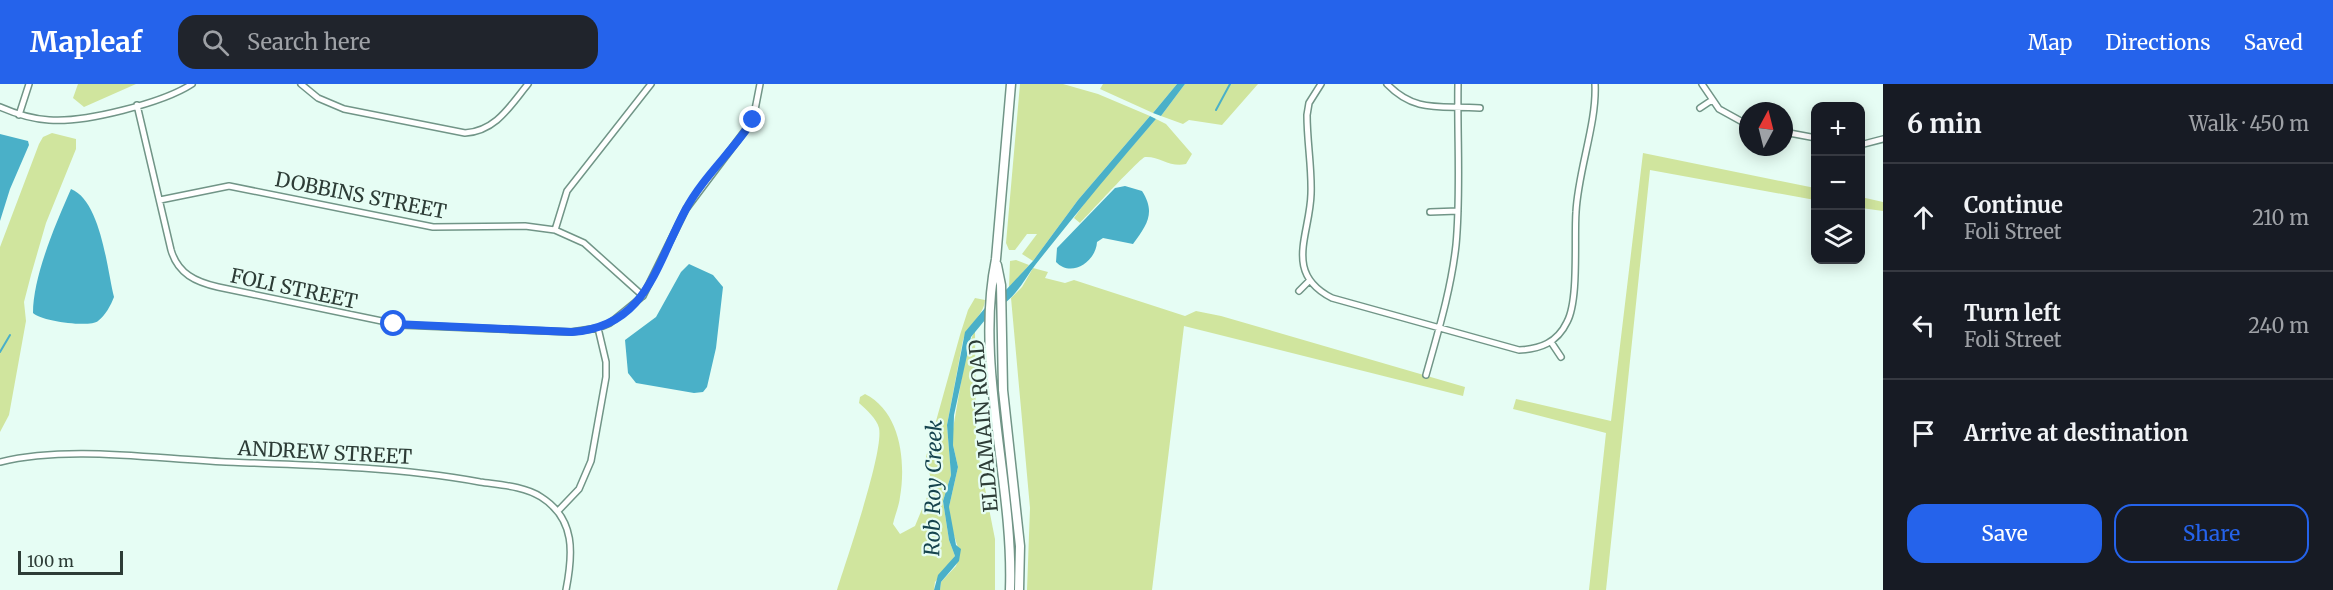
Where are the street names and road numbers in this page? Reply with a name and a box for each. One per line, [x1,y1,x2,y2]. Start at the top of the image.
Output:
street label: DOBBINS STREET [273,166,449,224]
street label: FOLI STREET [228,262,360,314]
street label: ELDAMAIN ROAD [963,339,1003,513]
street label: ANDREW STREET [236,435,413,469]

